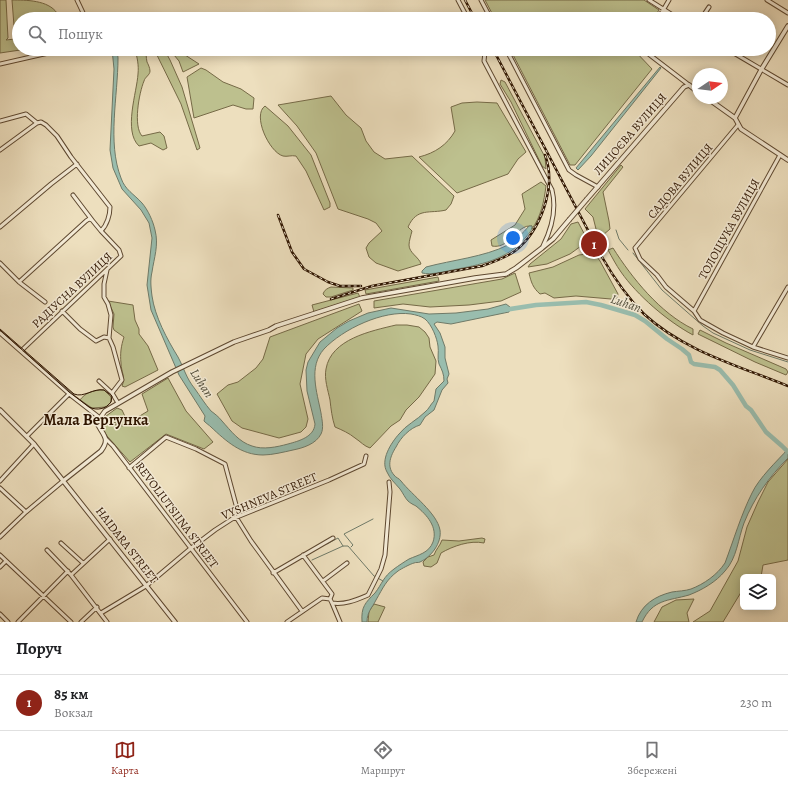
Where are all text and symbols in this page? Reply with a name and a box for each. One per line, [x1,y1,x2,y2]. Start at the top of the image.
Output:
search box [12,12,776,56]
icon: search [26,23,48,45]
text: Пошук [58,24,103,44]
north arrow [692,68,728,104]
street label: ЛИЦОЄВА ВУЛИЦЯ [590,90,670,178]
street label: САДОВА ВУЛИЦЯ [644,140,716,222]
street label: ТОЛОЩУКА ВУЛИЦЯ [695,176,763,282]
your location [503,228,523,248]
pin: 1 [581,229,607,259]
street label: РАДІУСНА ВУЛИЦЯ [28,249,116,331]
water label: Luhan [608,290,644,316]
water label: Luhan [186,365,218,401]
district label: Мала Вергунка [43,409,149,431]
street label: REVOLIUTSIINA STREET [132,459,222,571]
street label: VYSHNEVA STREET [218,468,320,524]
street label: HAIDARA STREET [92,503,162,587]
map controls [740,574,776,610]
button: layers [740,574,776,610]
text: Поруч [16,637,62,660]
text: 85 км [54,684,88,704]
text: 1 [27,694,31,711]
text: 230 m [740,694,772,711]
text: Вокзал [54,704,93,721]
tab: Карта [111,739,139,778]
tab: Маршрут [361,739,405,778]
tab: Збережені [627,739,677,778]

